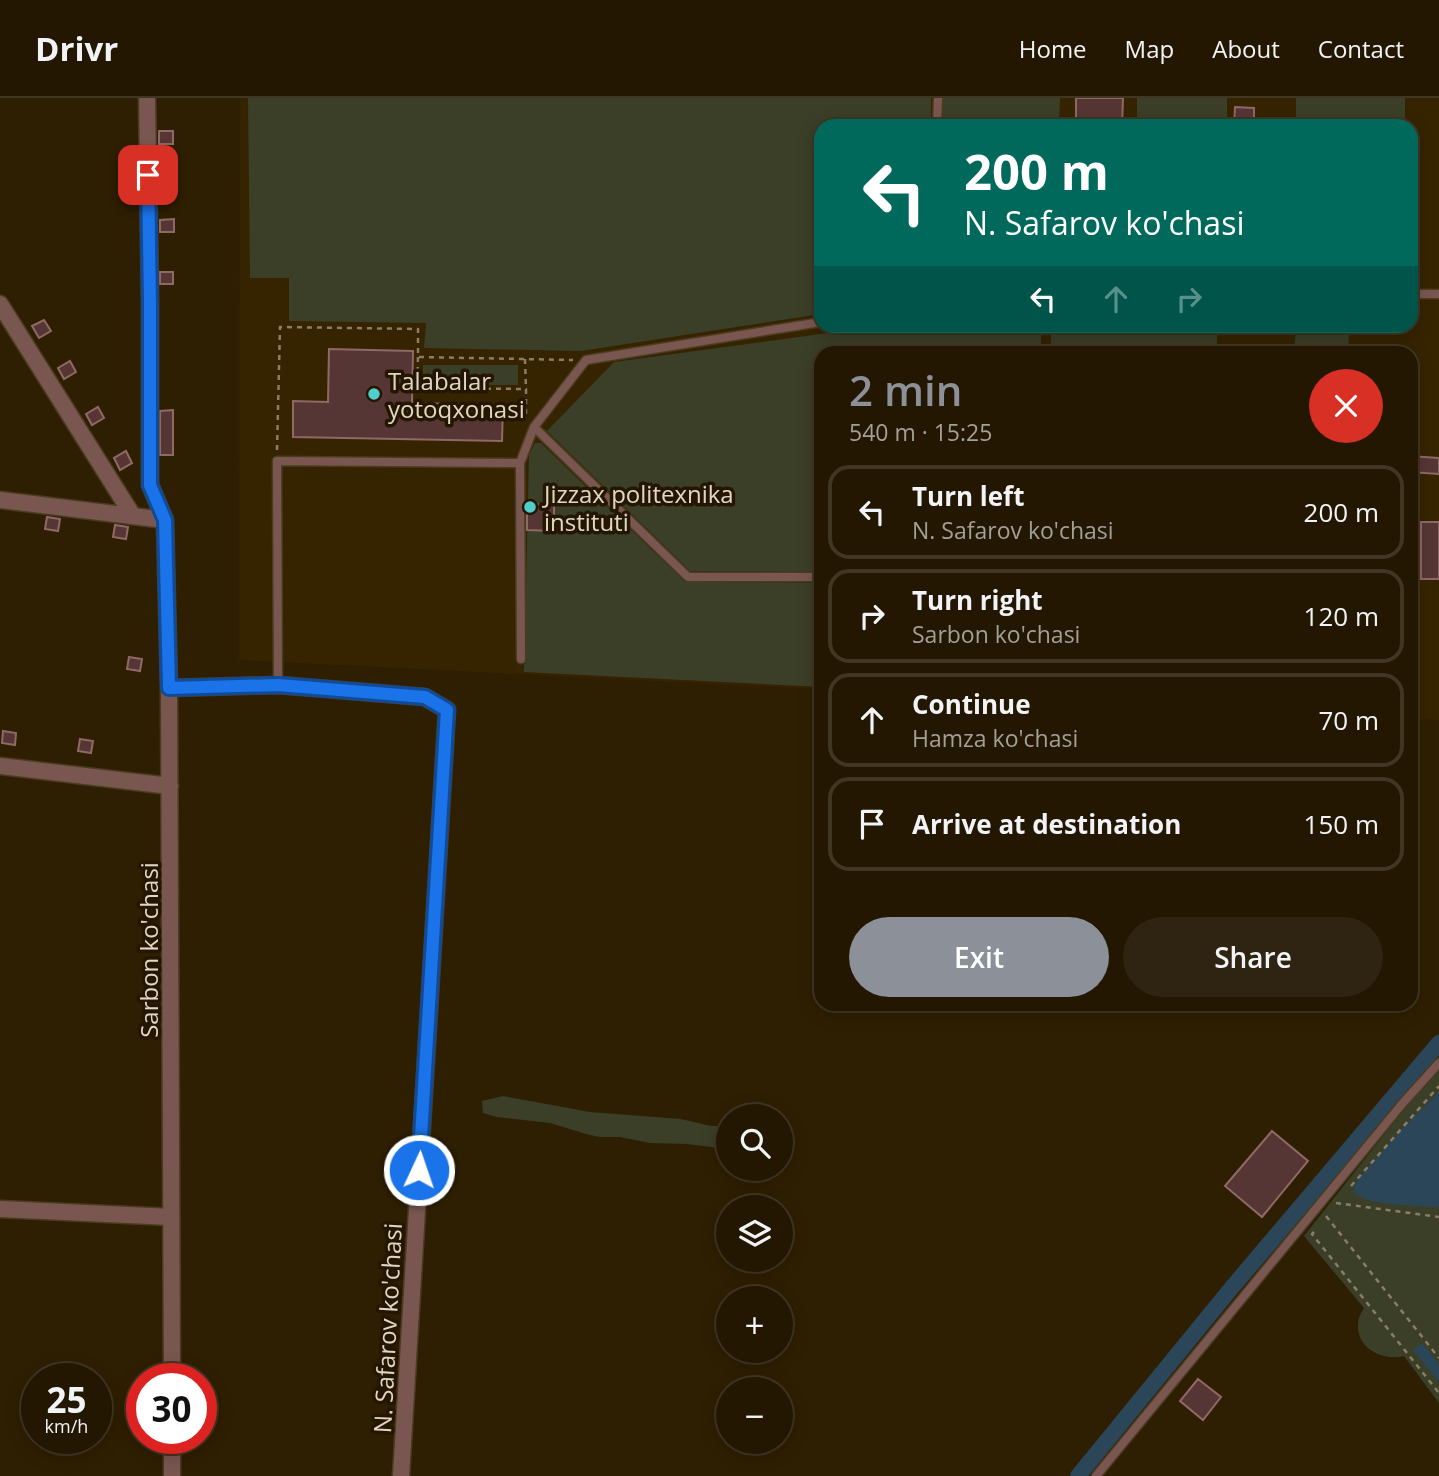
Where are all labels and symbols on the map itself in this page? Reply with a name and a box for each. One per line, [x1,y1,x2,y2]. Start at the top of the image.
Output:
pin [118,145,178,205]
place label: Talabalar yotoqxonasi [388,364,525,425]
marker: Talabalar yotoqxonasi [366,386,382,402]
place label: Jizzax politexnika instituti [542,477,734,538]
marker: Jizzax politexnika instituti [522,499,538,515]
street label: Sarbon ko'chasi [132,862,165,1038]
position arrow [382,1133,456,1207]
street label: N. Safarov ko'chasi [365,1222,409,1434]
speed limit sign: 30 [126,1363,217,1454]

